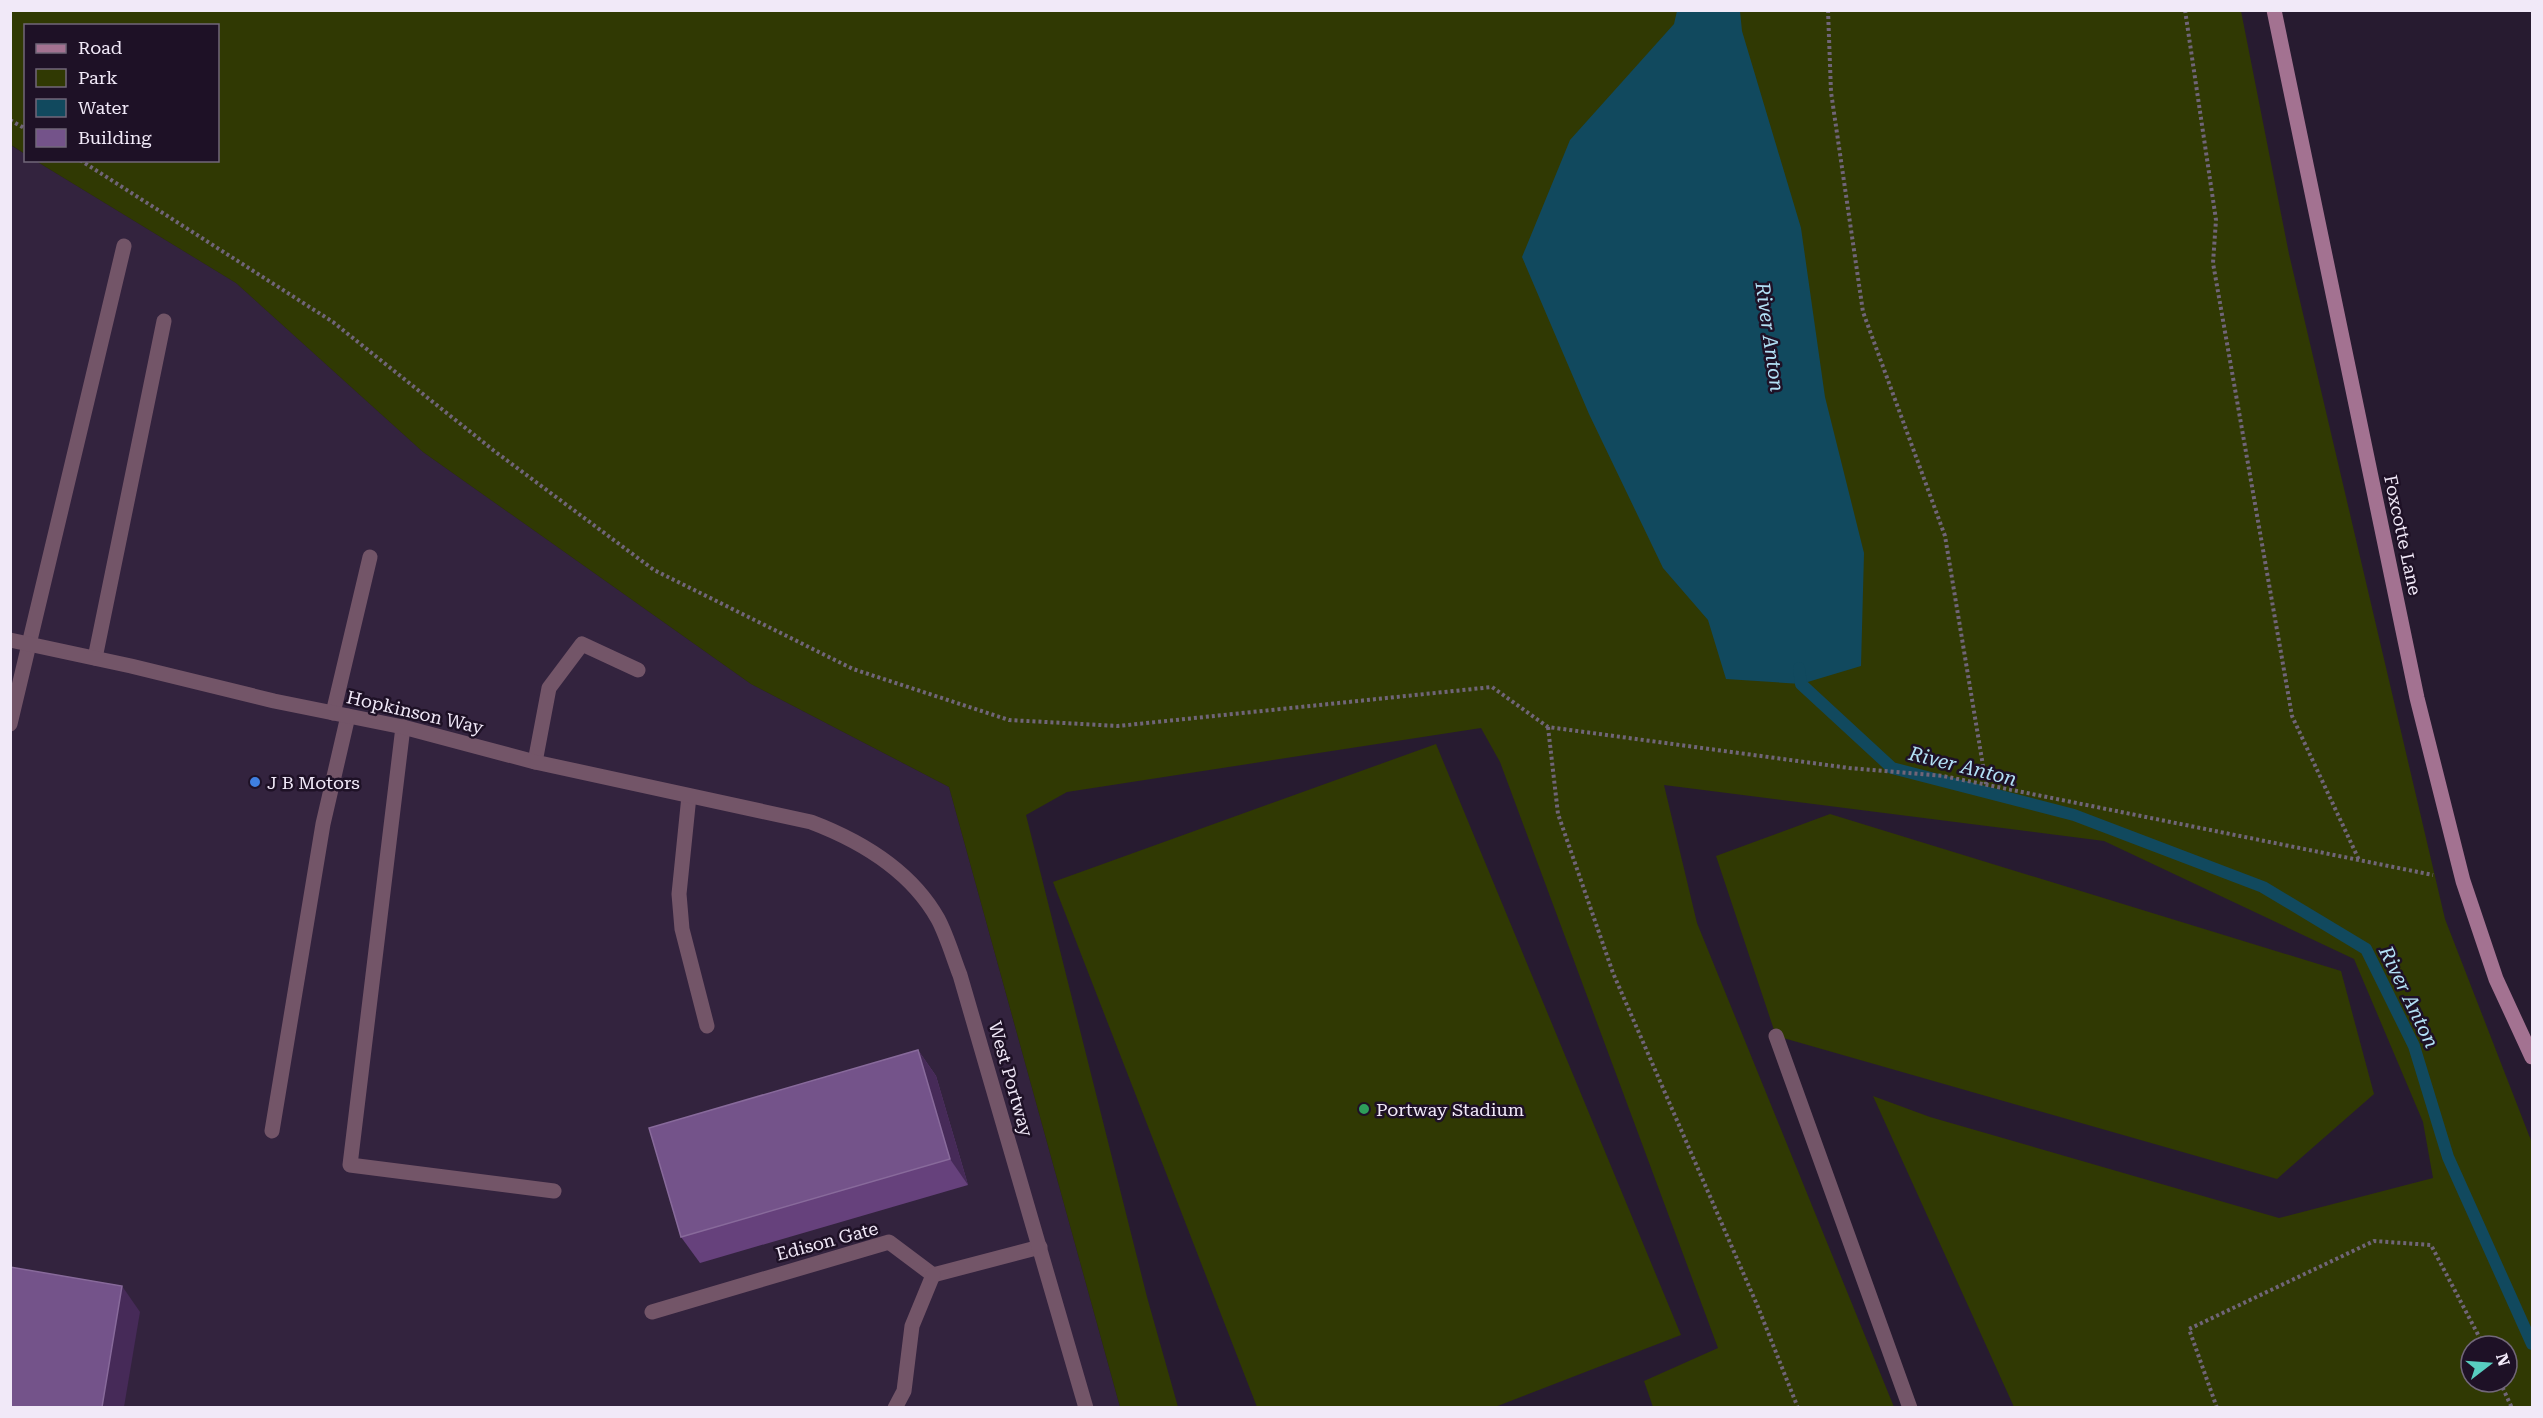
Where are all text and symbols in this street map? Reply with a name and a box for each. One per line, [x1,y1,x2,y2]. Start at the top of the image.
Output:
legend [24,24,219,162]
text: Road [78,37,123,58]
text: Park [78,67,118,88]
text: Water [78,97,129,118]
text: Building [78,127,152,148]
water label: River Anton [1750,280,1790,393]
street label: Foxcotte Lane [2380,473,2426,597]
street label: Hopkinson Way [345,686,486,738]
water label: River Anton [1906,741,2019,791]
place label: J B Motors [267,772,360,793]
marker: J B Motors [248,775,262,789]
water label: River Anton [2374,941,2444,1052]
street label: West Portway [985,1019,1038,1139]
place label: Portway Stadium [1376,1099,1524,1120]
marker: Portway Stadium [1357,1102,1371,1116]
street label: Edison Gate [774,1217,881,1265]
north arrow [2459,1334,2519,1394]
text: N [2492,1351,2514,1368]

